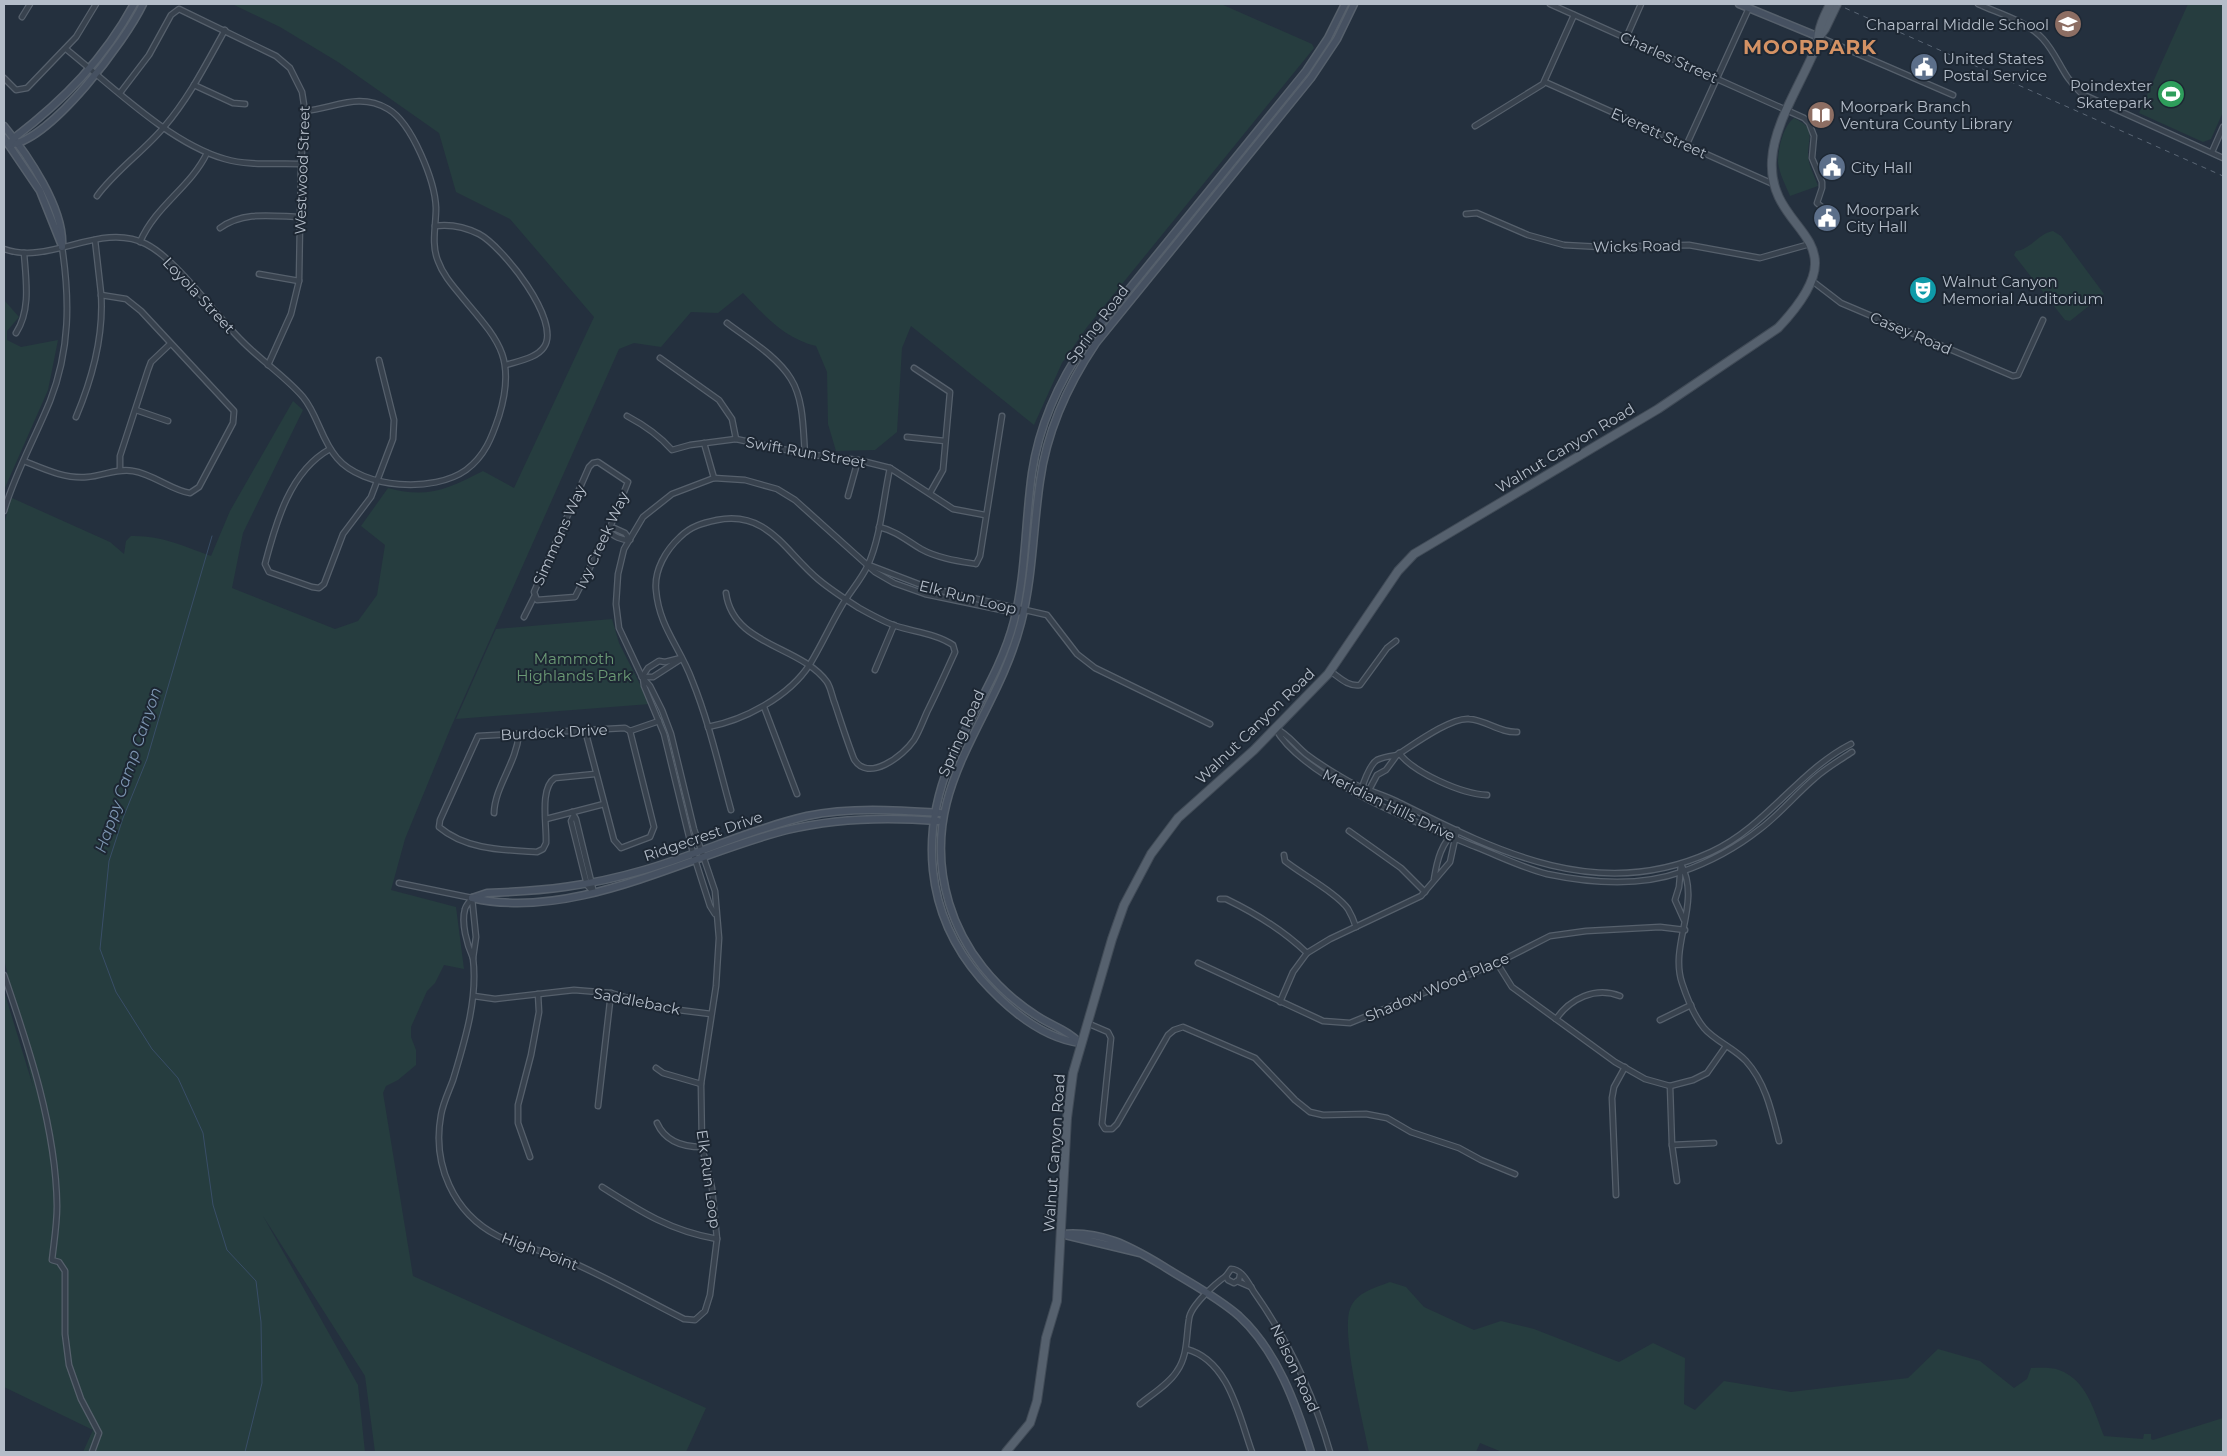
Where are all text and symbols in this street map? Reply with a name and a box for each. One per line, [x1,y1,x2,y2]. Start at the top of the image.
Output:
school or university icon: Chaparral Middle School [2053,9,2083,39]
place label: Chaparral Middle School [1866,15,2049,34]
street label: Charles Street [1617,27,1721,87]
district label: MOORPARK [1743,35,1877,59]
place label: United States Postal Service [1943,49,2047,85]
public building icon: United States Postal Service [1909,52,1939,82]
place label: Poindexter Skatepark [2070,76,2152,112]
sports icon: Poindexter Skatepark [2156,79,2186,109]
place label: Moorpark Branch Ventura County Library [1840,97,2013,133]
library icon: Moorpark Branch Ventura County Library [1806,100,1836,130]
street label: Everett Street [1608,103,1710,163]
street label: Westwood Street [290,105,314,235]
public building icon: City Hall [1817,152,1847,182]
place label: City Hall [1851,158,1912,177]
place label: Moorpark City Hall [1846,200,1919,236]
public building icon: Moorpark City Hall [1812,203,1842,233]
street label: Wicks Road [1593,236,1681,256]
street label: Loyola Street [159,253,239,337]
place label: Walnut Canyon Memorial Auditorium [1942,272,2103,308]
theatre icon: Walnut Canyon Memorial Auditorium [1908,275,1938,305]
street label: Spring Road [1061,281,1133,367]
street label: Casey Road [1867,307,1955,359]
street label: Walnut Canyon Road [1492,399,1638,497]
street label: Swift Run Street [744,432,868,472]
street label: Simmons Way [528,481,590,588]
street label: Ivy Creek Way [571,488,633,591]
street label: Elk Run Loop [917,576,1019,618]
park label: Mammoth Highlands Park [516,649,632,685]
street label: Walnut Canyon Road [1191,664,1319,788]
water label: Happy Camp Canyon [91,685,165,855]
street label: Spring Road [933,687,989,779]
street label: Burdock Drive [500,720,608,744]
street label: Meridian Hills Drive [1320,765,1458,845]
street label: Ridgecrest Drive [641,807,765,865]
street label: Shadow Wood Place [1362,948,1512,1026]
street label: Saddleback [592,983,682,1019]
street label: Walnut Canyon Road [1039,1073,1069,1233]
street label: Elk Run Loop [693,1128,725,1230]
street label: High Point [499,1228,581,1274]
street label: Nelson Road [1266,1321,1324,1415]

